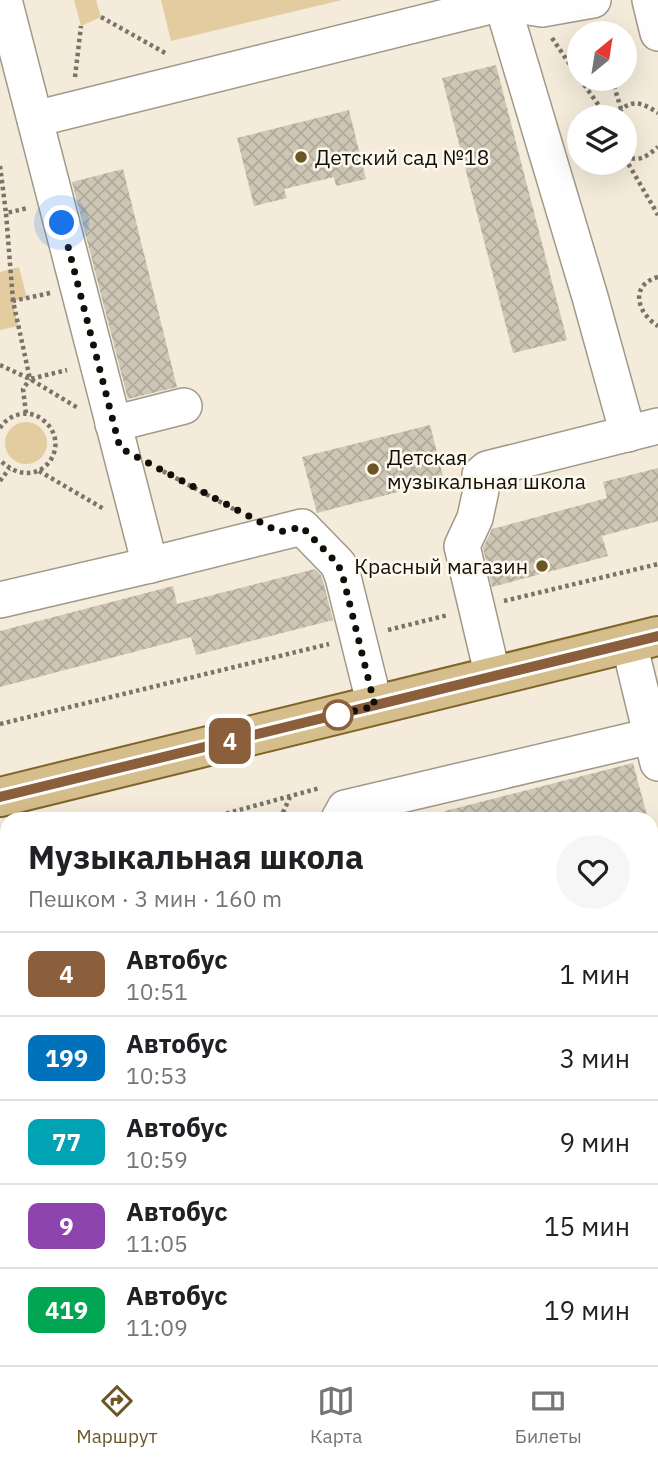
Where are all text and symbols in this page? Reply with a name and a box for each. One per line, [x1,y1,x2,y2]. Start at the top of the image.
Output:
north arrow [567,21,637,91]
map controls [567,21,637,175]
button: layers [567,105,637,175]
place label: Детский сад №18 [315,143,489,171]
marker: Детский сад №18 [293,149,309,165]
your location [44,205,79,240]
place label: Детская музыкальная школа [387,443,586,495]
marker: Детская музыкальная школа [365,461,381,477]
place label: Красный магазин [354,552,528,580]
marker: Красный магазин [534,558,550,574]
unlabelled marker [323,700,353,730]
line badge: 4 [207,718,253,764]
text: 4 [223,725,237,757]
text: Музыкальная школа [28,835,364,878]
button: heart [556,835,630,909]
text: Пешком · 3 мин · 160 m [28,883,282,913]
text: Автобус [126,942,228,976]
text: 1 мин [560,957,630,991]
text: 4 [59,958,74,990]
text: 10:51 [126,976,188,1006]
text: Автобус [126,1026,228,1060]
text: 3 мин [560,1041,630,1075]
text: 199 [45,1042,88,1074]
text: 10:53 [126,1060,188,1090]
text: Автобус [126,1110,228,1144]
text: 9 мин [560,1125,630,1159]
text: 77 [52,1126,81,1158]
text: 10:59 [126,1144,188,1174]
text: Автобус [126,1194,228,1228]
text: 15 мин [544,1209,630,1243]
text: 9 [59,1210,74,1242]
text: 11:05 [126,1228,188,1258]
text: Автобус [126,1278,228,1312]
text: 19 мин [544,1293,630,1327]
text: 419 [45,1294,88,1326]
text: 11:09 [126,1312,188,1342]
tab: Маршрут [76,1382,158,1448]
tab: Карта [310,1382,362,1448]
tab: Билеты [515,1382,582,1448]

